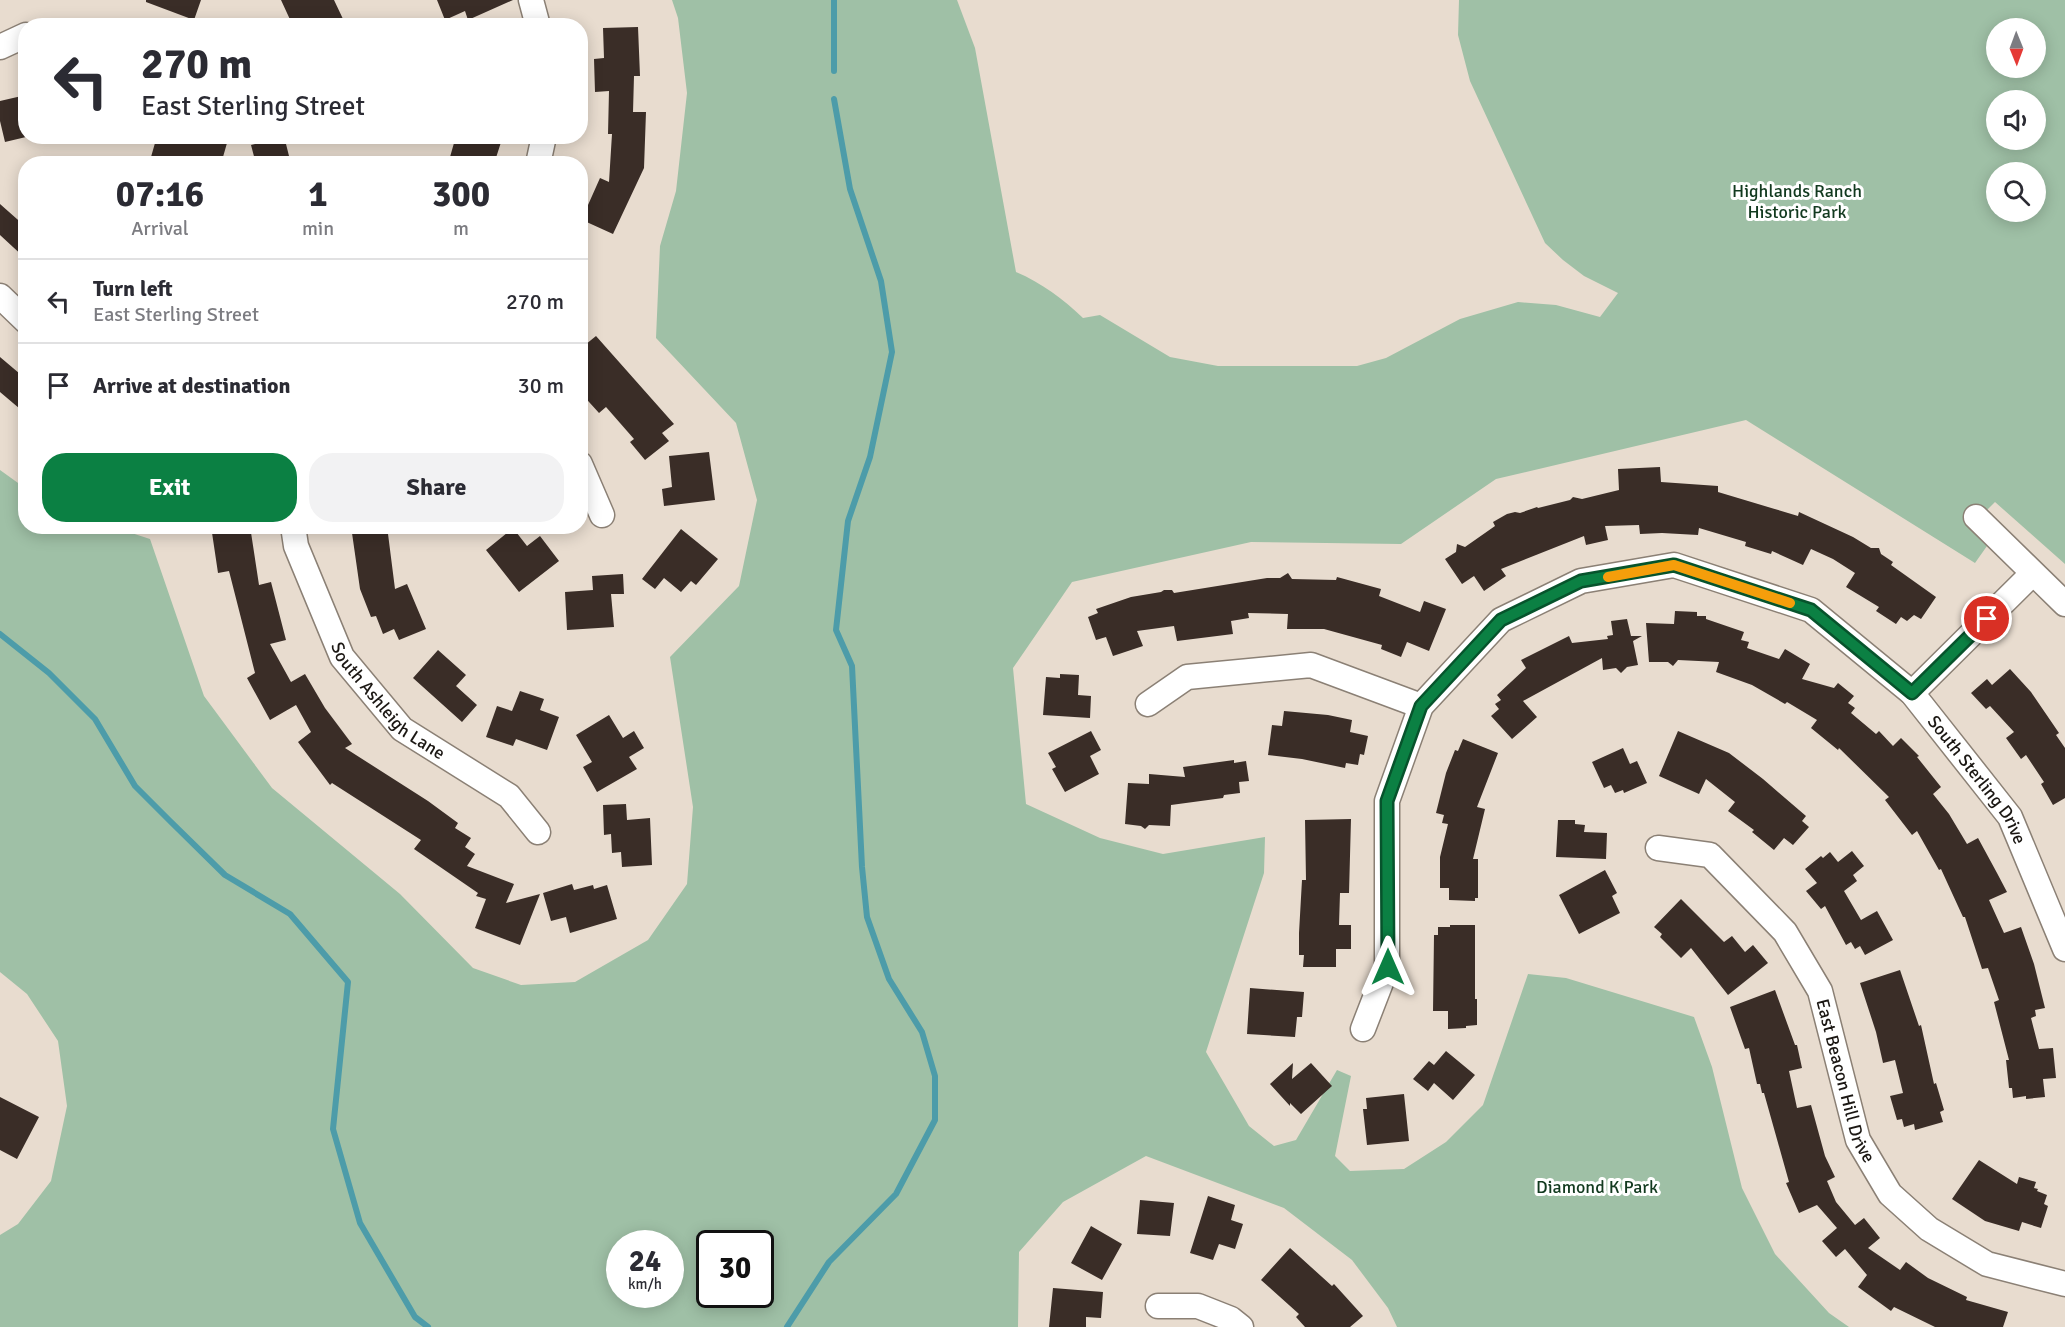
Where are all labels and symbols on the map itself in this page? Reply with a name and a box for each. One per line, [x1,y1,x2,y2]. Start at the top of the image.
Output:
north arrow [1986,18,2046,78]
park label: Highlands Ranch Historic Park [1732,180,1862,223]
pin [1961,593,2012,644]
street label: South Ashleigh Lane [326,639,449,764]
street label: South Sterling Drive [1923,711,2031,847]
position arrow [1356,935,1420,999]
street label: East Beacon Hill Drive [1811,997,1880,1167]
park label: Diamond K Park [1536,1176,1658,1198]
speed limit sign: 30 [696,1230,774,1308]

